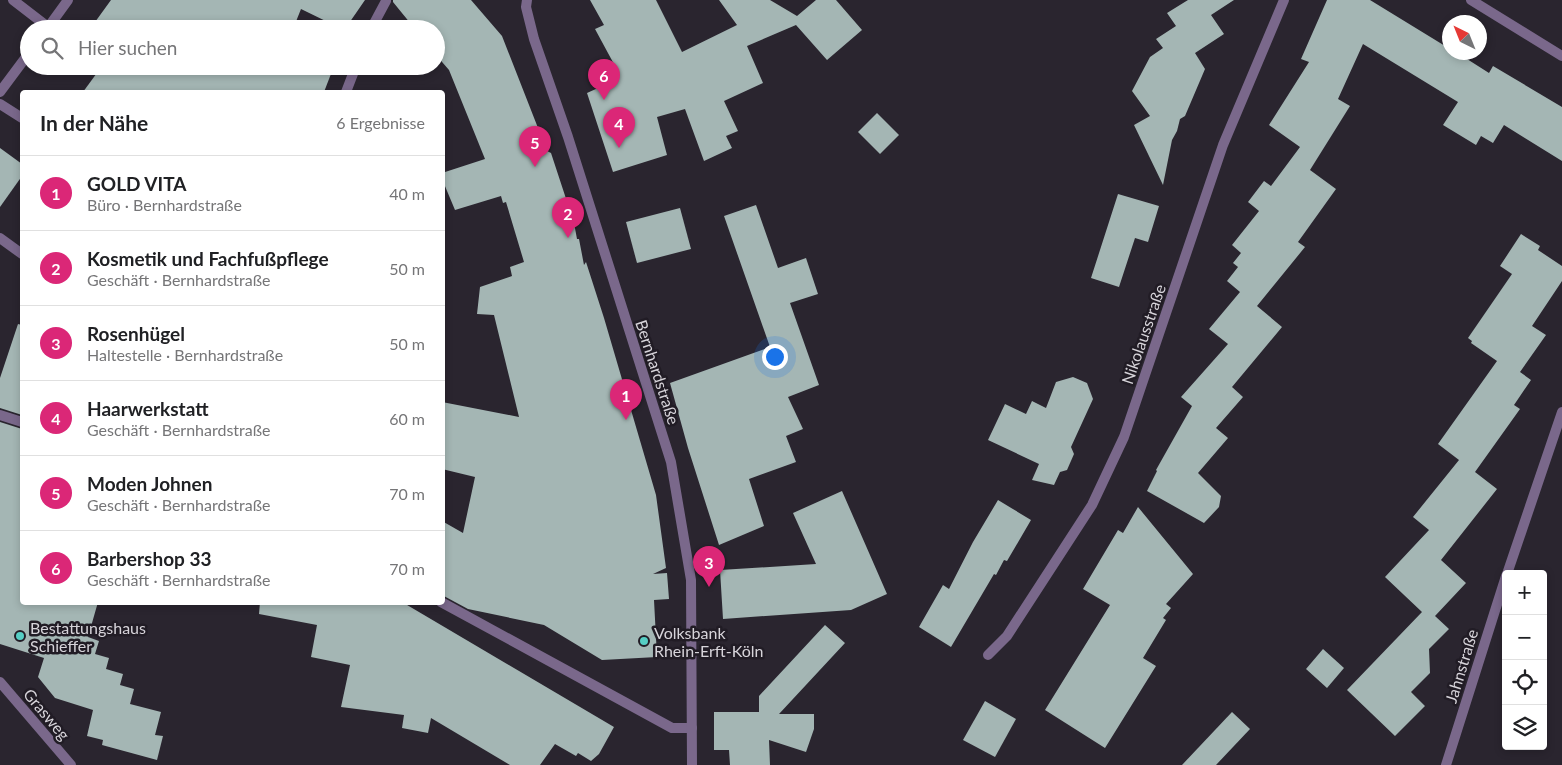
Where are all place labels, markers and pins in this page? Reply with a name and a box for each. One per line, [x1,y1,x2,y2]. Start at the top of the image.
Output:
pin: 6 [588,59,620,100]
pin: 4 [603,107,635,148]
pin: 5 [519,126,551,167]
pin: 2 [552,197,584,238]
pin: 1 [610,379,642,420]
pin: 3 [693,546,725,587]
place label: Bestattungshaus Schieffer [30,618,146,655]
place label: Volksbank Rhein-Erft-Köln [654,623,764,660]
marker: Bestattungshaus Schieffer [14,630,26,642]
marker: Volksbank Rhein-Erft-Köln [638,635,650,647]

